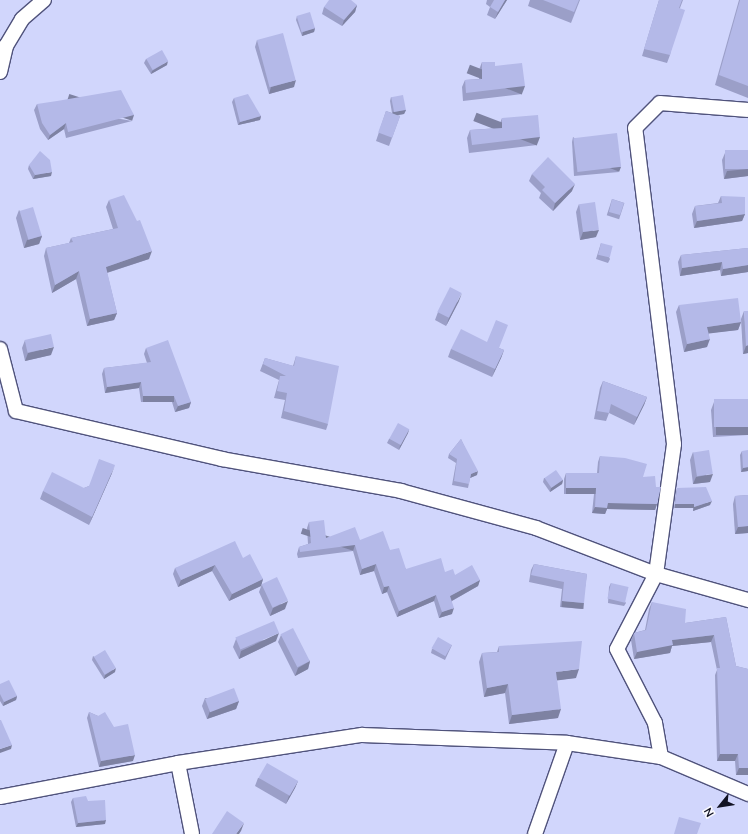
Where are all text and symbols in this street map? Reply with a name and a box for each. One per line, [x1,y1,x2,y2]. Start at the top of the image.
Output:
north arrow [700,786,740,826]
text: N [701,805,718,820]

